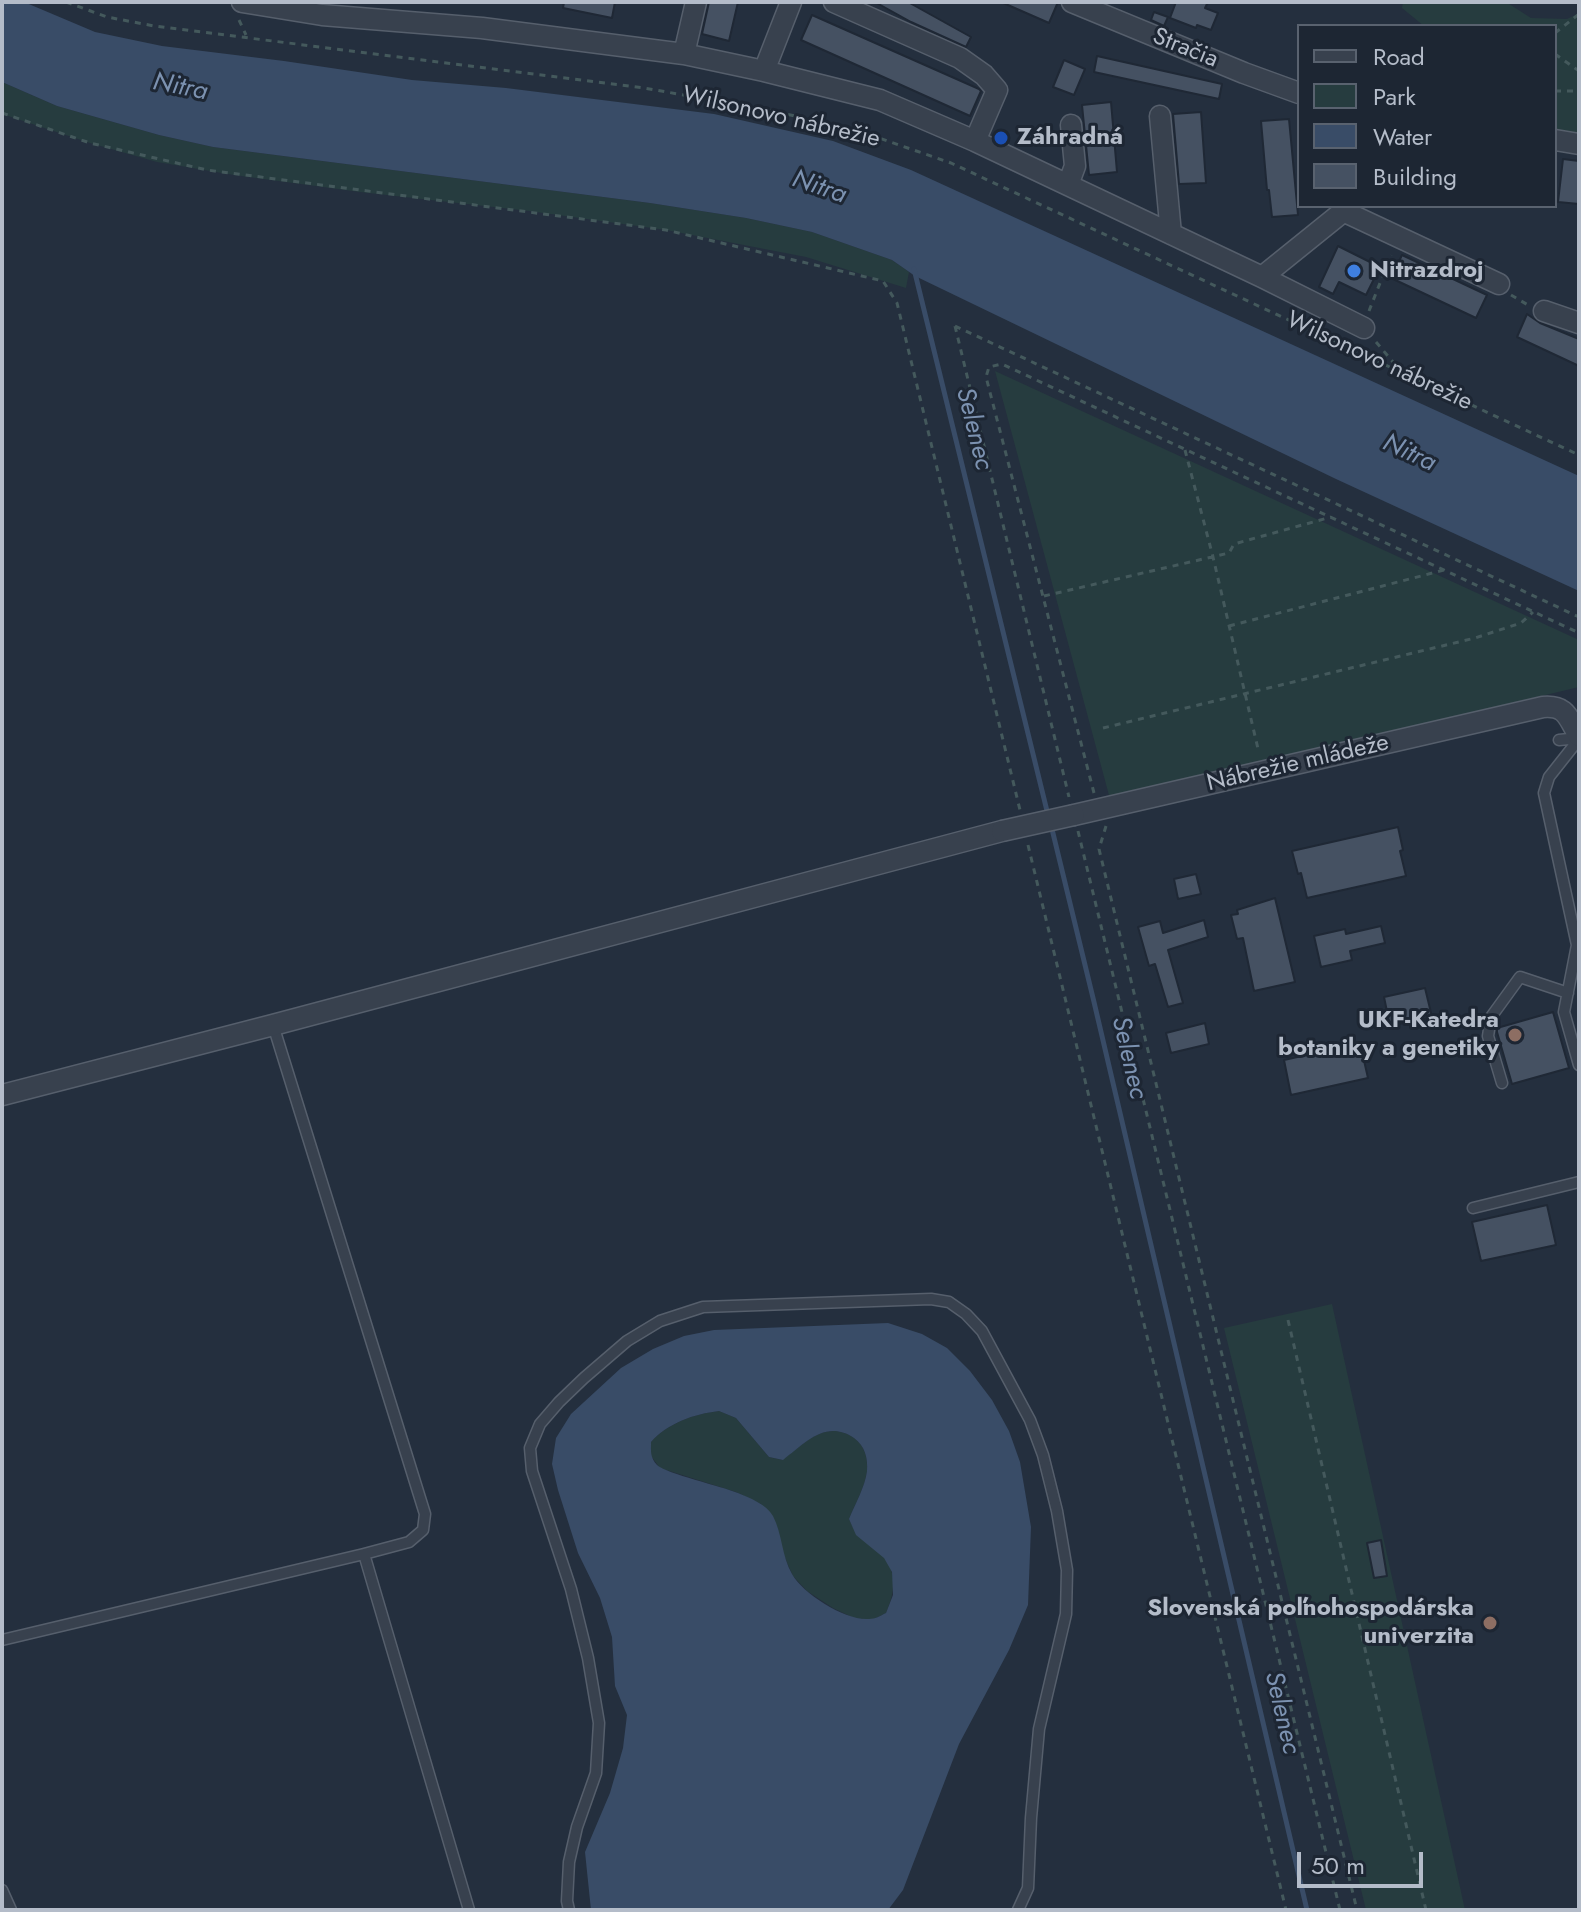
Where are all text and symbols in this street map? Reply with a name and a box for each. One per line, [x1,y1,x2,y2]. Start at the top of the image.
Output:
street label: Stračia [1148,23,1222,75]
legend [1297,24,1557,208]
text: Road [1373,39,1425,74]
water label: Nitra [150,67,210,109]
text: Park [1373,79,1416,114]
street label: Wilsonovo nábrežie [679,81,883,155]
text: Water [1373,119,1432,154]
place label: Záhradná [1017,124,1123,152]
marker: Záhradná [992,129,1010,147]
text: Building [1373,159,1457,194]
water label: Nitra [788,164,850,212]
place label: Nitrazdroj [1370,257,1484,285]
marker: Nitrazdroj [1345,262,1363,280]
street label: Wilsonovo nábrežie [1281,306,1477,418]
water label: Selenec [948,385,998,473]
water label: Nitra [1377,428,1441,480]
street label: Nábrežie mládeže [1204,729,1392,799]
place label: UKF-Katedra botaniky a genetiky [1278,1007,1499,1063]
water label: Selenec [1103,1014,1153,1102]
marker: UKF-Katedra botaniky a genetiky [1506,1026,1524,1044]
place label: Slovenská poľnohospodárska univerzita [1147,1595,1474,1651]
marker: Slovenská poľnohospodárska univerzita [1481,1614,1499,1632]
water label: Selenec [1256,1669,1306,1757]
scale bar [1301,1836,1427,1886]
text: 50 m [1311,1848,1365,1883]

